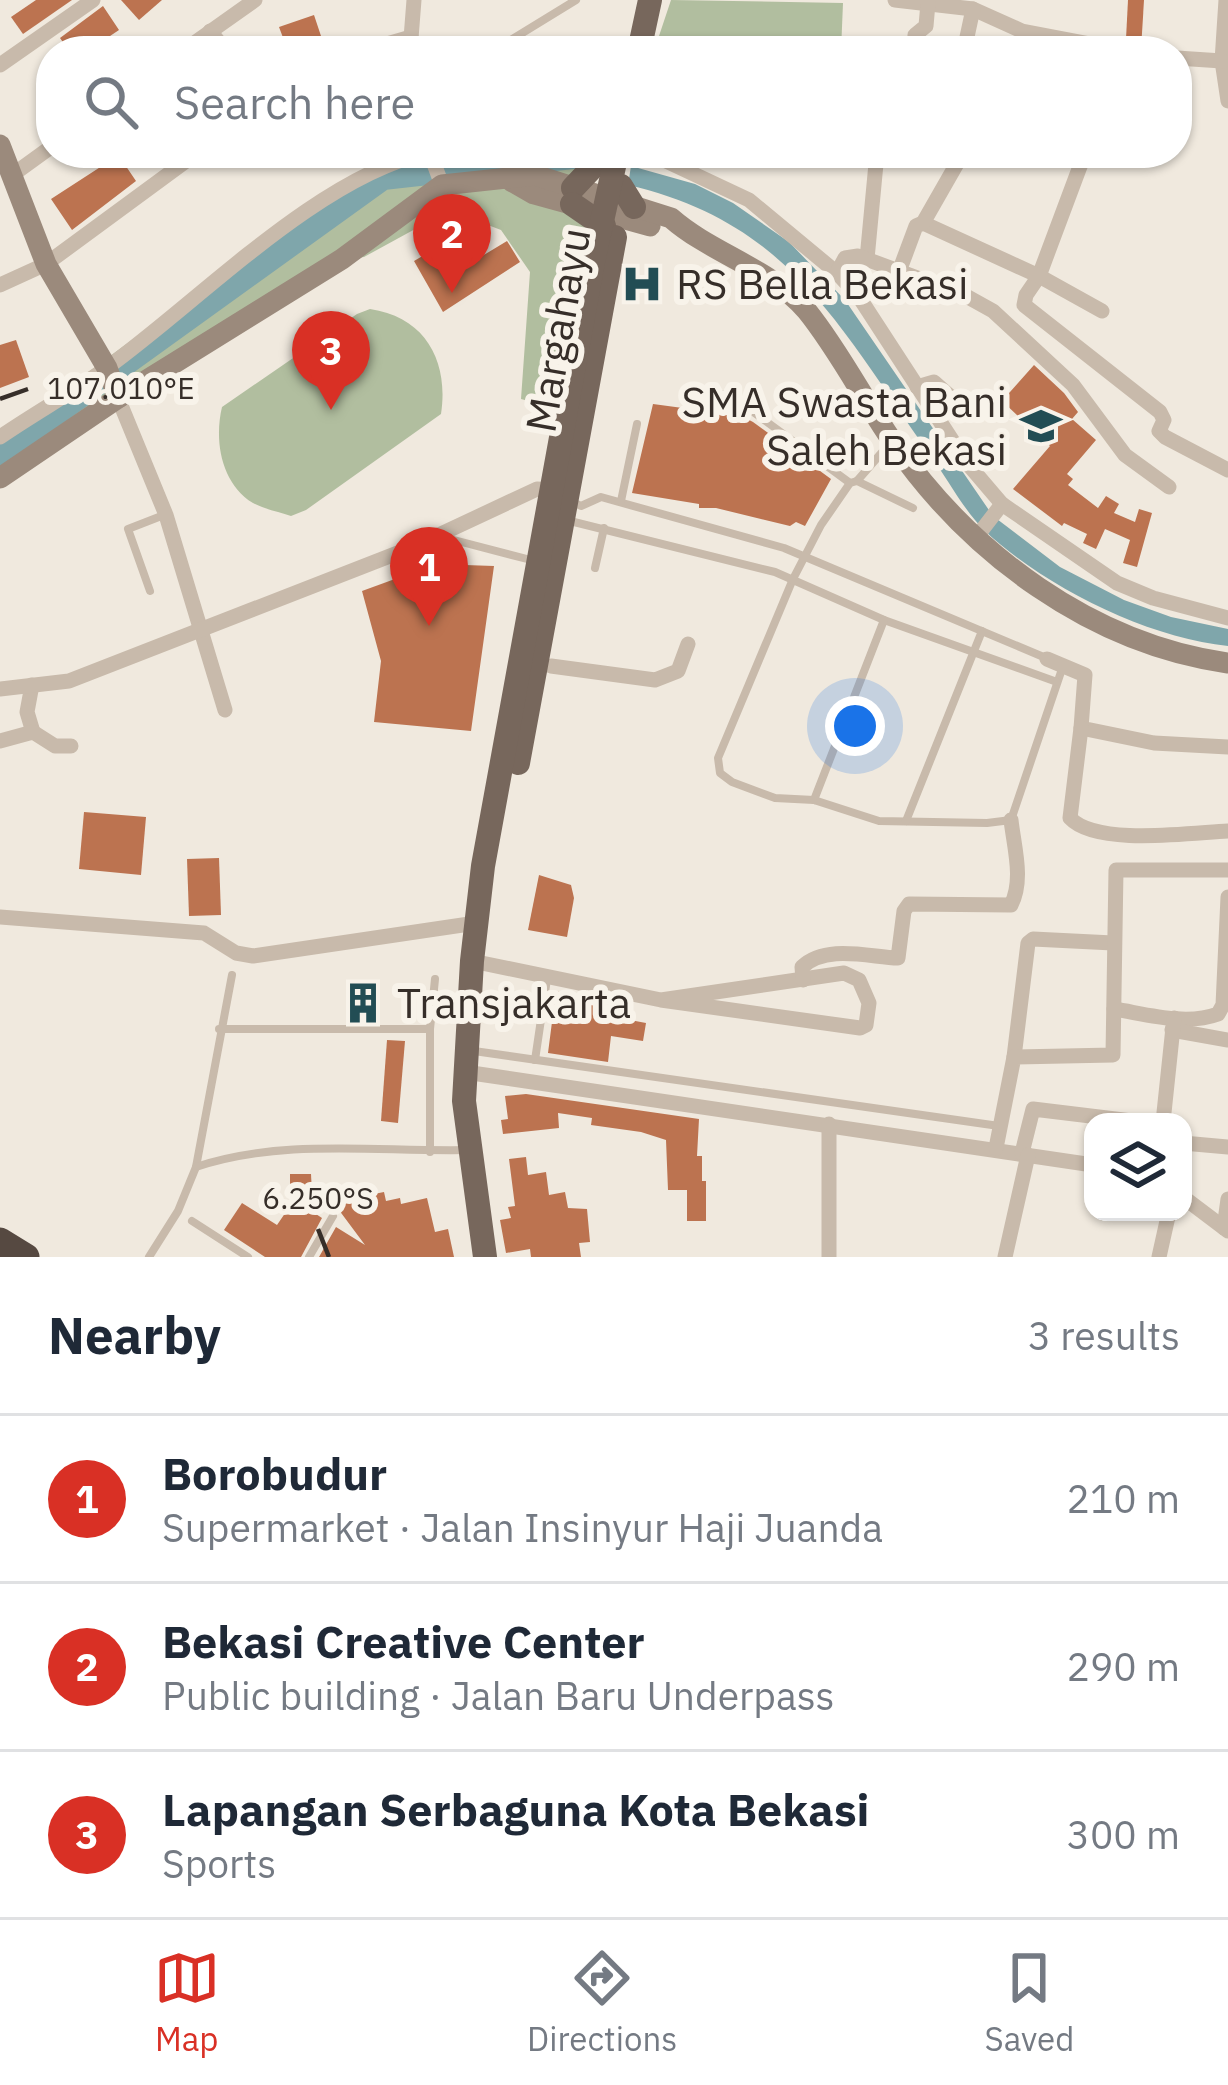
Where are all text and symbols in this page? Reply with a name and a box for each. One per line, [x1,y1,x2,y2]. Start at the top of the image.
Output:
search box [36,36,1192,168]
icon: search [78,69,144,135]
text: Search here [174,73,415,131]
pin: 2 [413,194,491,293]
street label: Margahayu [513,224,603,436]
place label: RS Bella Bekasi [676,256,968,311]
hospital icon: RS Bella Bekasi [619,261,665,307]
pin: 3 [292,311,370,410]
text: 107.010°E [47,368,195,407]
place label: SMA Swasta Bani Saleh Bekasi [681,374,1007,477]
school or university icon: SMA Swasta Bani Saleh Bekasi [1018,403,1064,449]
pin: 1 [390,527,468,626]
your location [825,696,885,756]
place label: Transjakarta [397,975,631,1030]
building icon: Transjakarta [340,980,386,1026]
map controls [1084,1113,1192,1221]
button: layers [1084,1113,1192,1221]
text: 6.250°S [262,1178,374,1217]
text: Nearby [48,1302,221,1368]
text: 3 results [1028,1310,1180,1361]
text: Borobudur [162,1444,387,1502]
text: 1 [75,1473,99,1524]
text: 210 m [1067,1473,1180,1524]
text: Supermarket · Jalan Insinyur Haji Juanda [162,1502,883,1553]
text: Bekasi Creative Center [162,1612,645,1670]
text: 2 [75,1641,99,1692]
text: 290 m [1067,1641,1180,1692]
text: Public building · Jalan Baru Underpass [162,1670,835,1721]
text: Lapangan Serbaguna Kota Bekasi [162,1780,869,1838]
text: 3 [75,1809,99,1860]
text: 300 m [1067,1809,1180,1860]
text: Sports [162,1838,276,1889]
tab: Map [154,1945,220,2060]
tab: Directions [527,1945,677,2060]
tab: Saved [985,1945,1074,2060]

